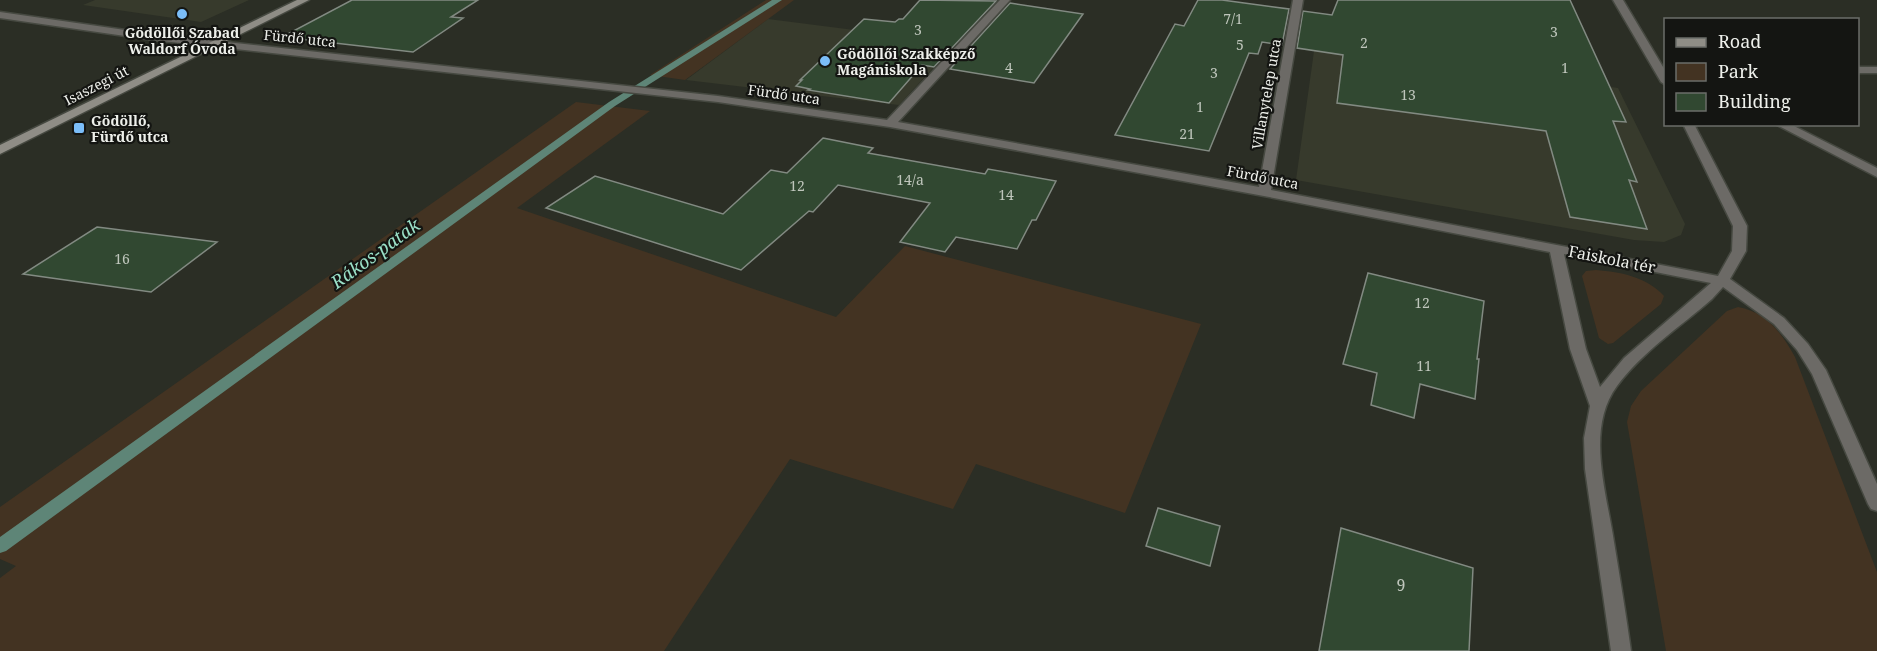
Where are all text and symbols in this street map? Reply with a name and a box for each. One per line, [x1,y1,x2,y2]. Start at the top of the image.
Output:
marker: Gödöllői Szabad Waldorf Óvoda [175,7,189,21]
house number: 7/1 [1223,9,1243,28]
legend [1664,18,1859,126]
house number: 3 [914,20,922,39]
house number: 3 [1550,22,1558,41]
place label: Gödöllői Szabad Waldorf Óvoda [125,23,239,58]
street label: Fürdő utca [263,25,337,51]
text: Road [1718,29,1761,53]
house number: 2 [1360,33,1368,52]
house number: 5 [1236,35,1244,54]
street label: Villanytelep utca [1247,37,1285,151]
place label: Gödöllői Szakképző Magániskola [837,44,976,79]
marker: Gödöllői Szakképző Magániskola [818,54,832,68]
house number: 4 [1005,58,1013,77]
house number: 1 [1561,58,1569,77]
text: Park [1718,59,1758,83]
street label: Isaszegi út [61,61,131,109]
house number: 3 [1210,63,1218,82]
street label: Fürdő utca [747,80,821,108]
house number: 13 [1400,85,1416,104]
text: Building [1718,89,1791,113]
house number: 1 [1196,97,1204,116]
place label: Gödöllő, Fürdő utca [91,111,168,146]
marker: Gödöllő, Fürdő utca [72,121,86,135]
house number: 21 [1179,124,1195,143]
street label: Fürdő utca [1226,161,1301,193]
house number: 14/a [896,170,924,189]
house number: 12 [789,176,805,195]
house number: 14 [998,185,1014,204]
water label: Rákos-patak [325,212,425,294]
street label: Faiskola tér [1567,240,1658,278]
house number: 16 [114,249,130,268]
house number: 12 [1414,293,1430,312]
house number: 11 [1416,356,1432,375]
house number: 9 [1397,574,1405,596]

